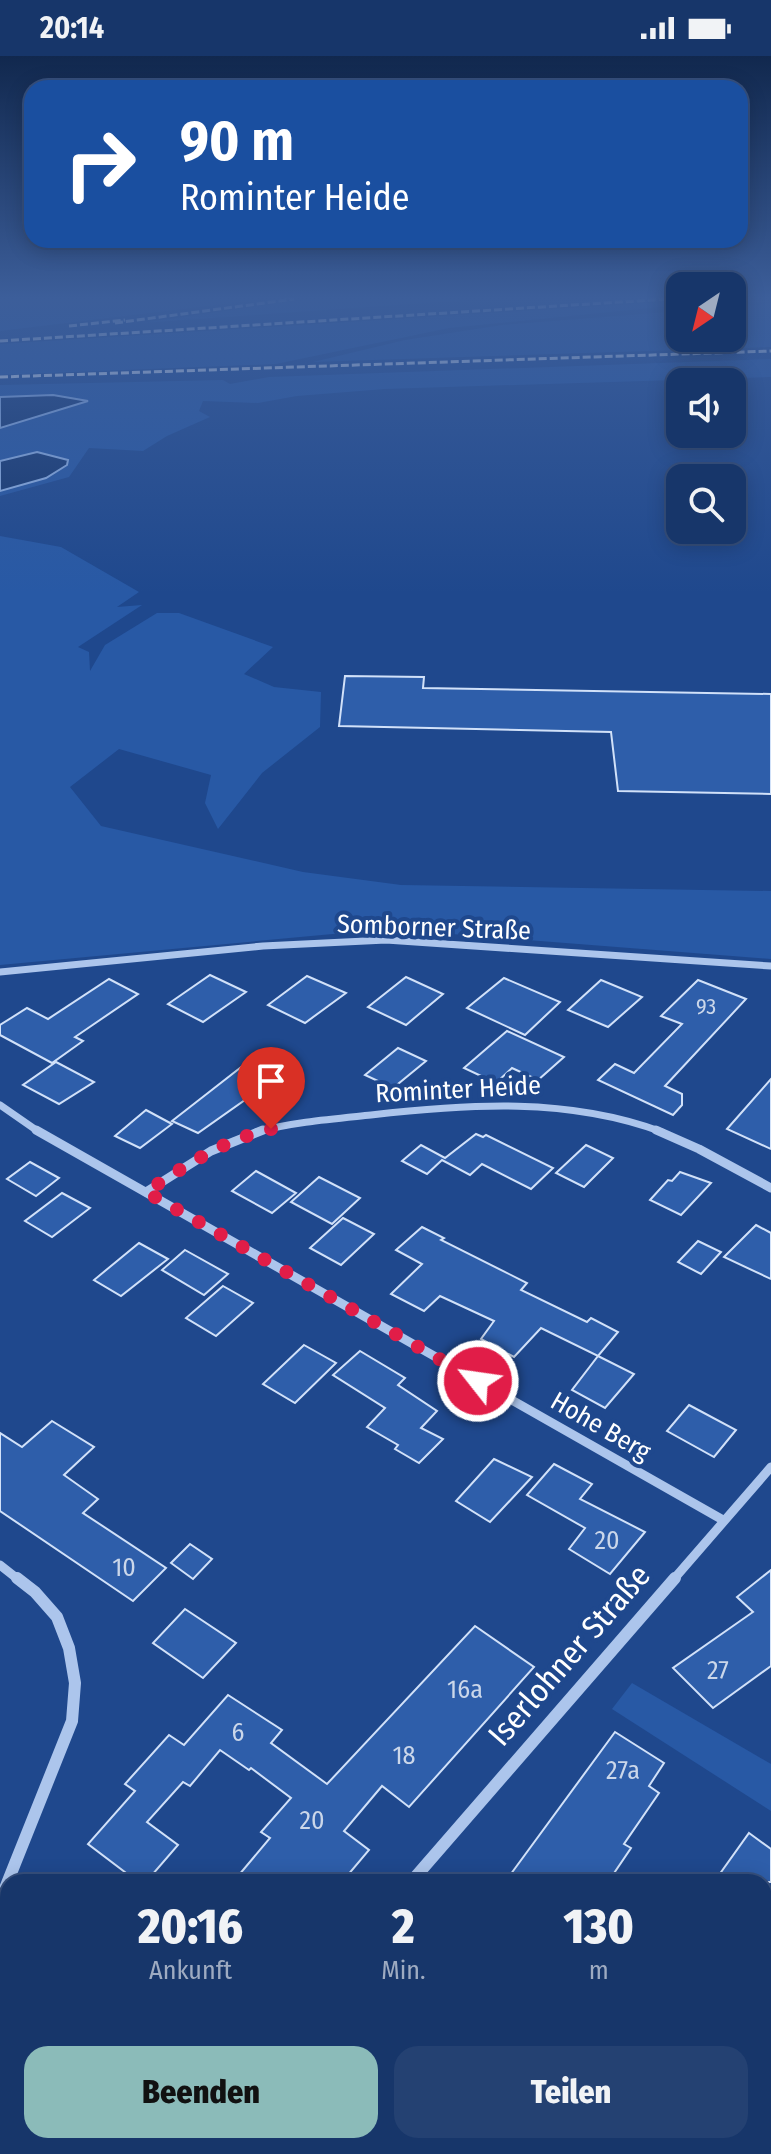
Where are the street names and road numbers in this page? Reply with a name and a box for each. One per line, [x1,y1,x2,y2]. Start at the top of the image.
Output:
street label: Somborner Straße [336,909,531,946]
street label: Rominter Heide [374,1070,542,1109]
street label: Hohe Berg [545,1385,657,1468]
street label: Iserlohner Straße [480,1557,658,1753]

